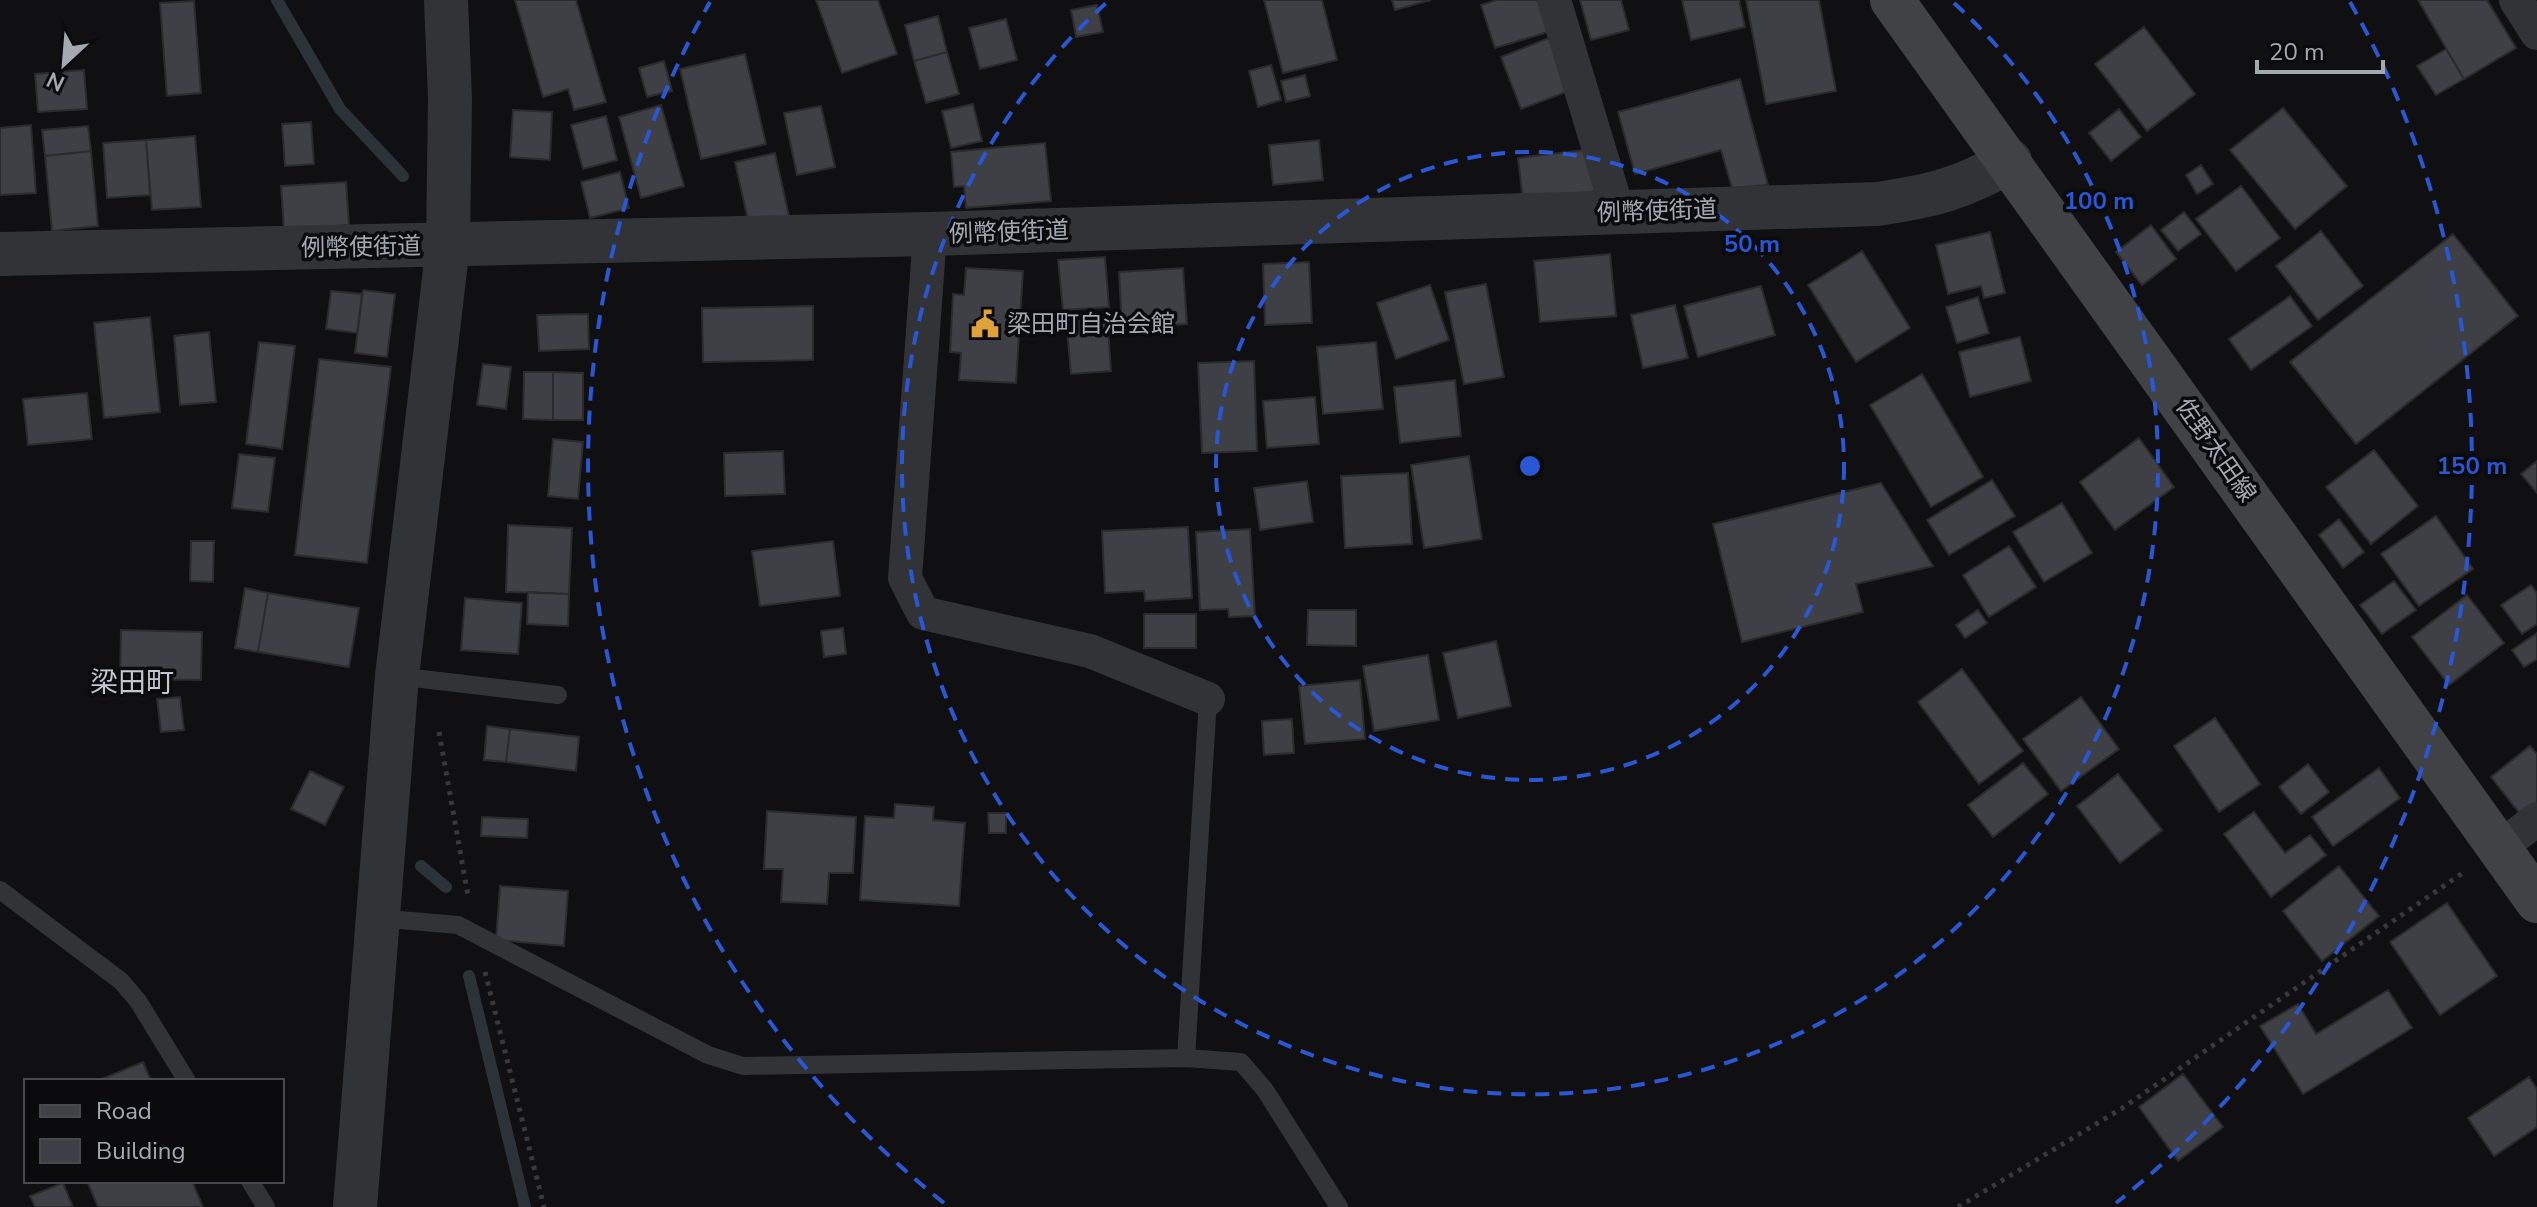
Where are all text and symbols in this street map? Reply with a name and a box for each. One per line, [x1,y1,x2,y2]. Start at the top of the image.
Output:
north arrow [24,24,104,104]
scale bar [2257,24,2383,74]
text: 20 m [2269,36,2325,68]
text: N [42,64,70,98]
text: 100 m [2064,185,2134,217]
street label: 例幣使街道 [1596,193,1718,229]
street label: 例幣使街道 [948,214,1070,250]
text: 50 m [1724,228,1780,260]
street label: 例幣使街道 [301,230,421,264]
place label: 梁田町自治会館 [1007,308,1175,340]
public building icon: 梁田町自治会館 [970,309,1000,339]
street label: 佐野太田線 [2168,392,2264,508]
text: 150 m [2437,450,2507,482]
centre of rings [1516,452,1544,480]
district label: 梁田町 [90,664,174,702]
legend [24,1079,284,1183]
text: Road [96,1095,152,1127]
text: Building [96,1135,186,1167]

